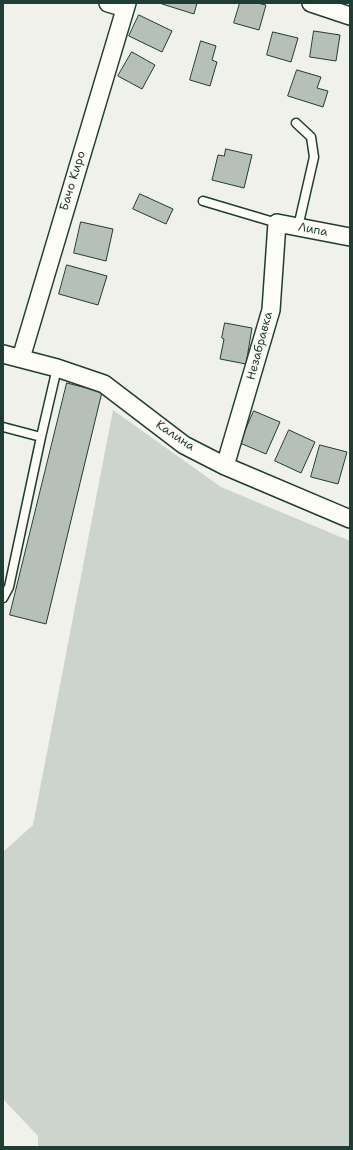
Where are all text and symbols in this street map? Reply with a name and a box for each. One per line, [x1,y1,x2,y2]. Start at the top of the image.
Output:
street label: Бачо Киро [57,149,89,213]
street label: Липа [297,220,329,240]
street label: Незабравка [244,310,276,382]
street label: Калина [153,418,197,454]

